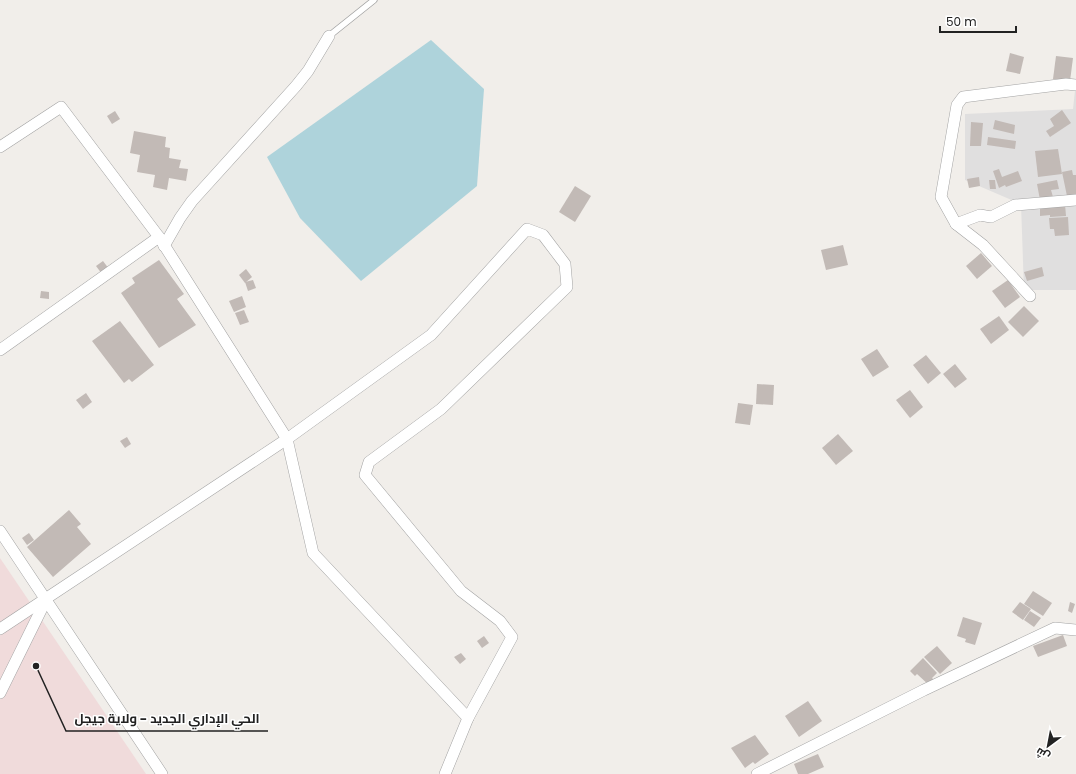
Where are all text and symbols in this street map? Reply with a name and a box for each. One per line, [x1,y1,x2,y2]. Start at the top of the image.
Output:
scale bar [940,8,1016,34]
text: 50 m [946,13,977,30]
callout: الحي الإداري الجديد - ولاية جيجل [66,706,268,731]
text: الحي الإداري الجديد - ولاية جيجل [74,709,260,730]
north arrow [1028,726,1068,766]
text: ش [1032,744,1053,765]

